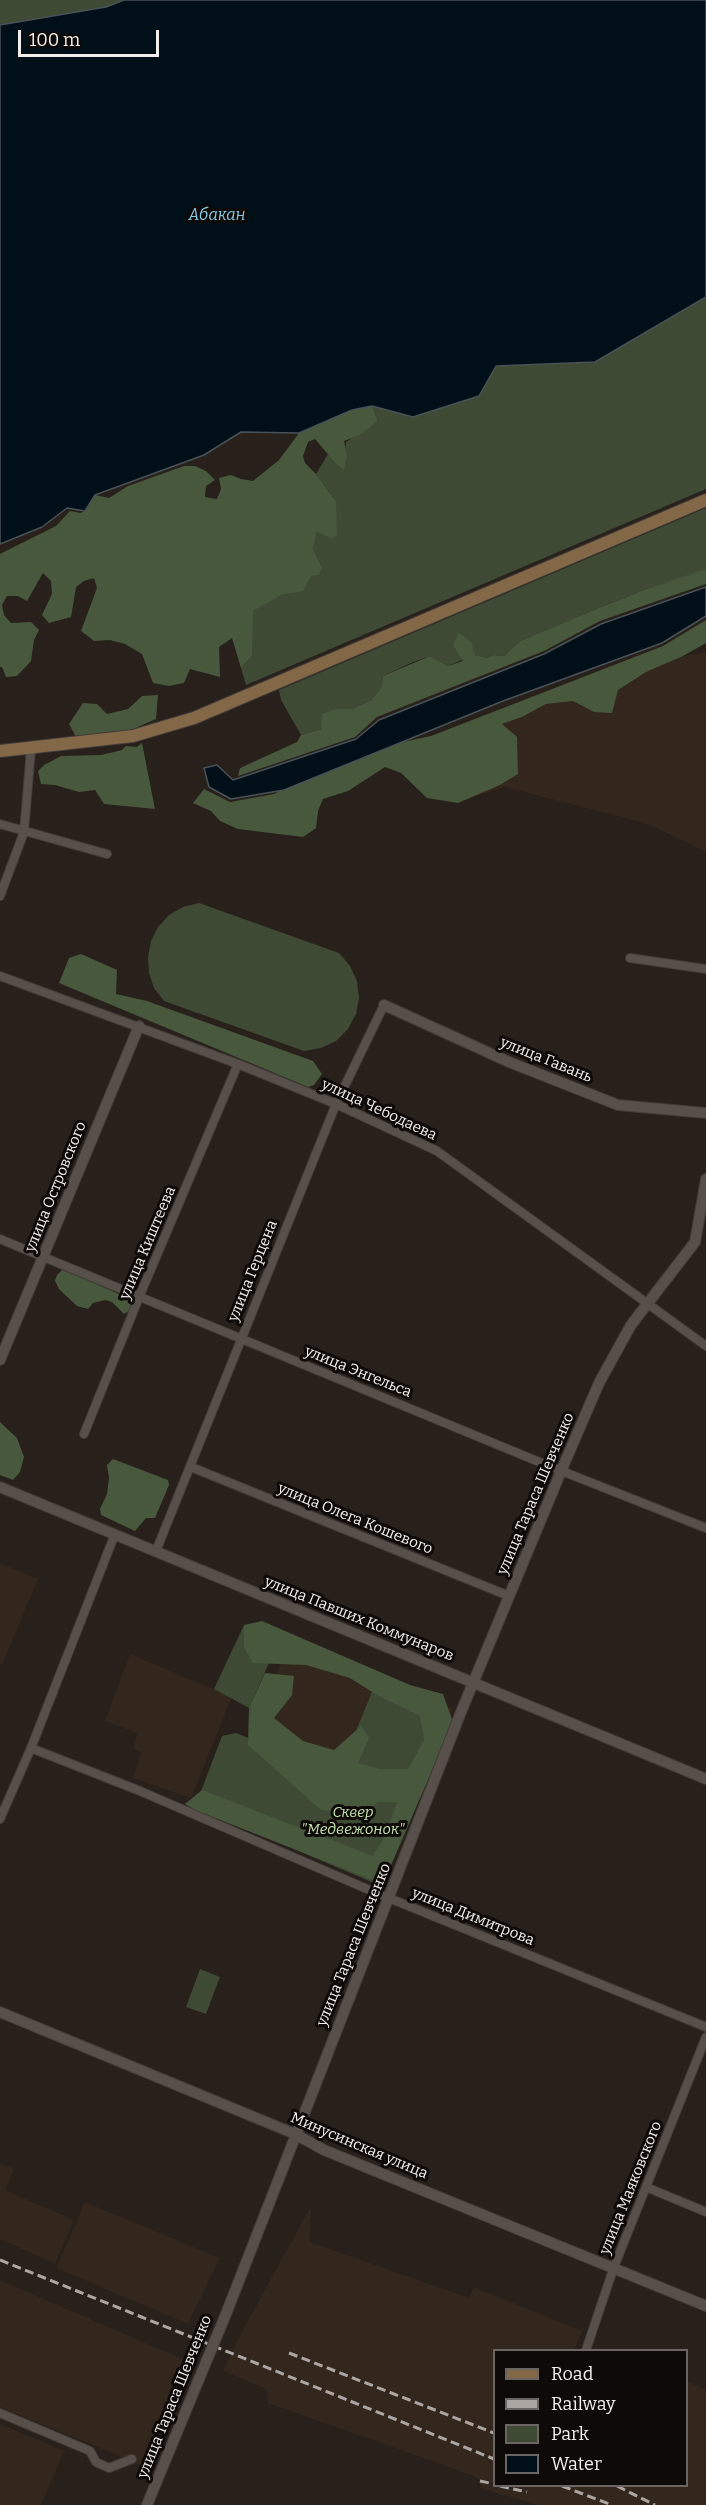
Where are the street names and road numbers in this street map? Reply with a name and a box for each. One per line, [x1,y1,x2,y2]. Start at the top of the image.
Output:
street label: улица Гавань [498,1033,594,1087]
street label: улица Чебодаева [319,1075,439,1145]
street label: улица Островского [22,1119,90,1255]
street label: улица Киштеева [116,1184,180,1302]
street label: улица Герцена [225,1218,281,1324]
street label: улица Энгельса [302,1342,414,1402]
street label: улица Тараса Шевченко [494,1410,578,1578]
street label: улица Олега Кошевого [275,1480,435,1558]
street label: улица Павших Коммунаров [262,1573,456,1665]
street label: улица Тараса Шевченко [313,1861,395,2029]
street label: улица Димитрова [409,1884,537,1950]
street label: Минусинская улица [288,2109,430,2183]
street label: улица Маяковского [596,2119,666,2257]
street label: улица Тараса Шевченко [134,2313,216,2481]

